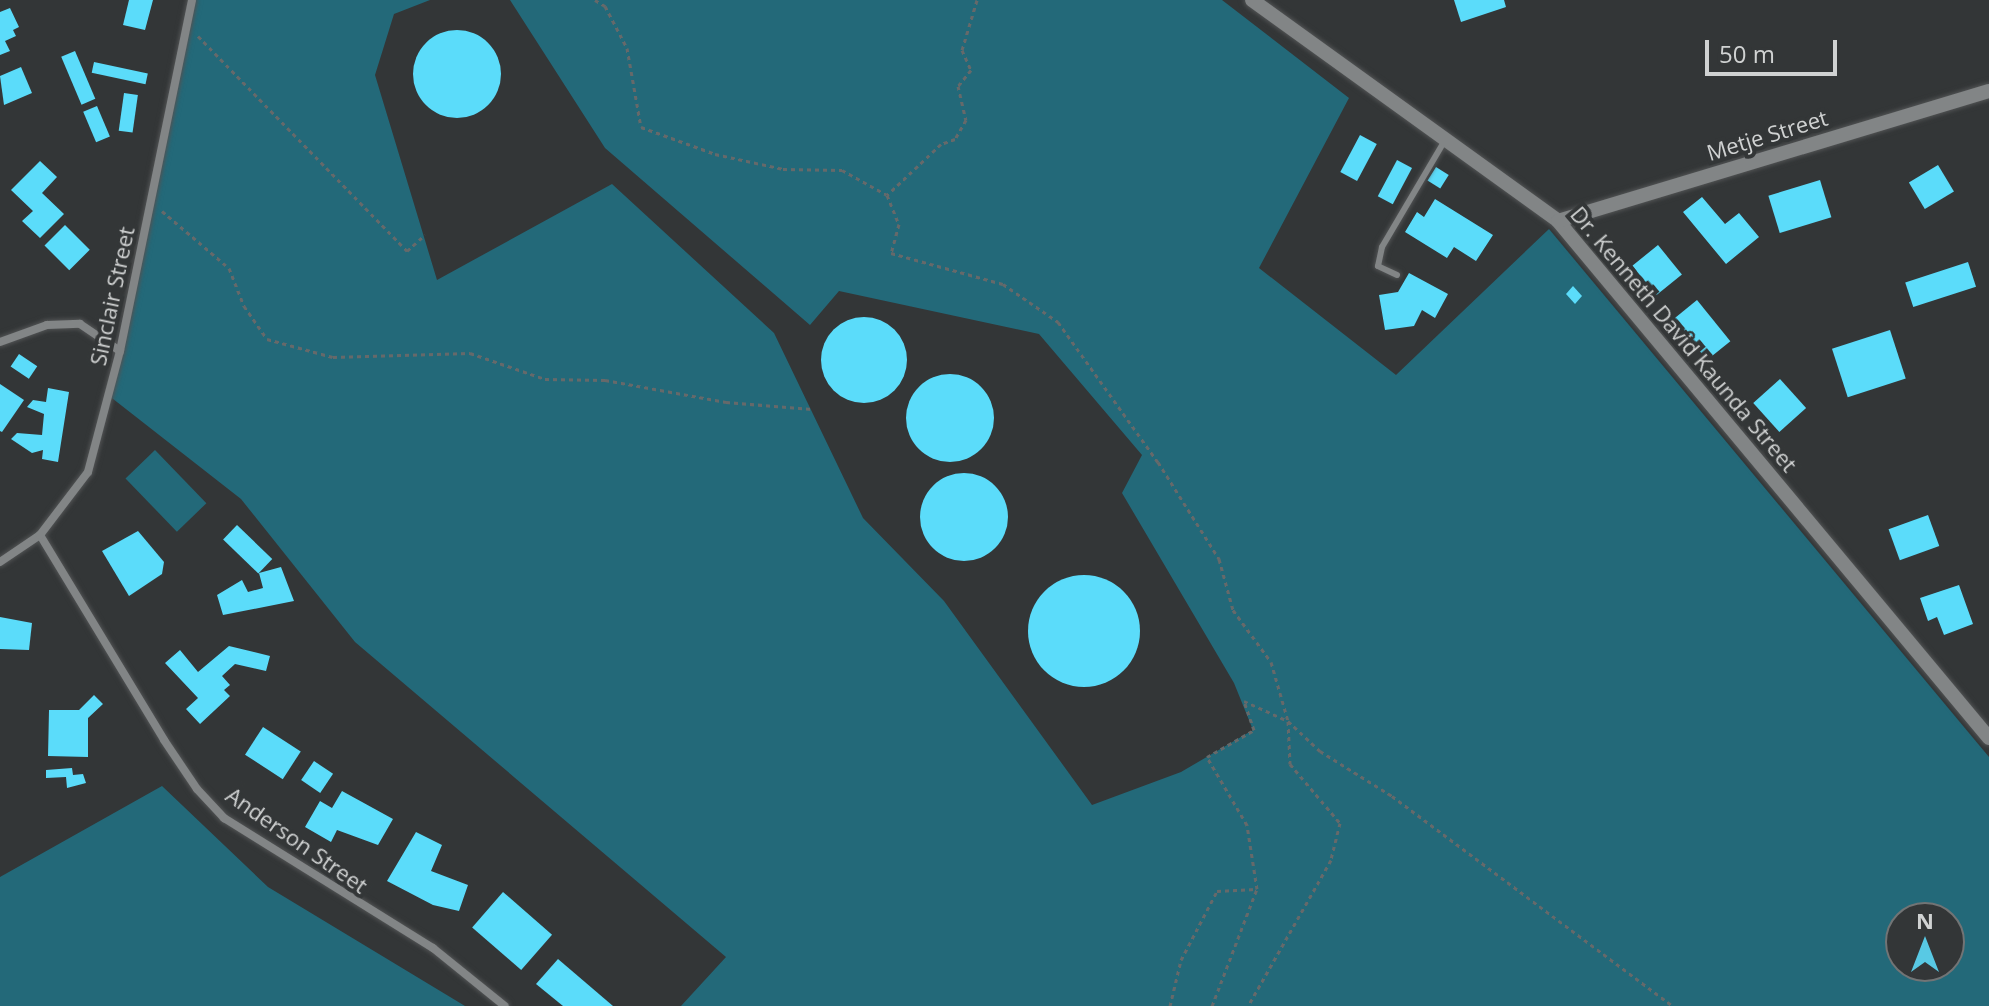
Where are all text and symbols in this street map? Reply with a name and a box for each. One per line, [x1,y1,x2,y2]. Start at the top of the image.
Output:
scale bar [1709,24,1841,74]
text: 50 m [1719,37,1775,70]
street label: Metje Street [1703,104,1831,166]
street label: Dr. Kenneth David Kaunda Street [1565,201,1803,477]
street label: Sinclair Street [84,224,140,368]
street label: Anderson Street [221,781,373,899]
north arrow [1885,902,1965,982]
text: N [1916,905,1934,935]

